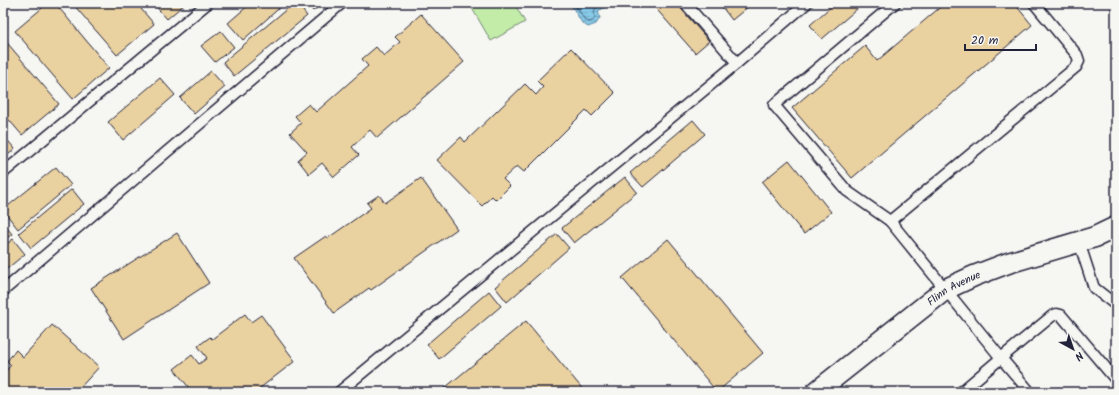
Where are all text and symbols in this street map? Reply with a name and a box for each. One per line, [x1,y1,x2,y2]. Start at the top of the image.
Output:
scale bar [965,26,1036,52]
text: 20 m [971,31,999,50]
street label: Flinn Avenue [923,266,983,311]
north arrow [1053,329,1093,369]
text: N [1070,347,1087,365]

